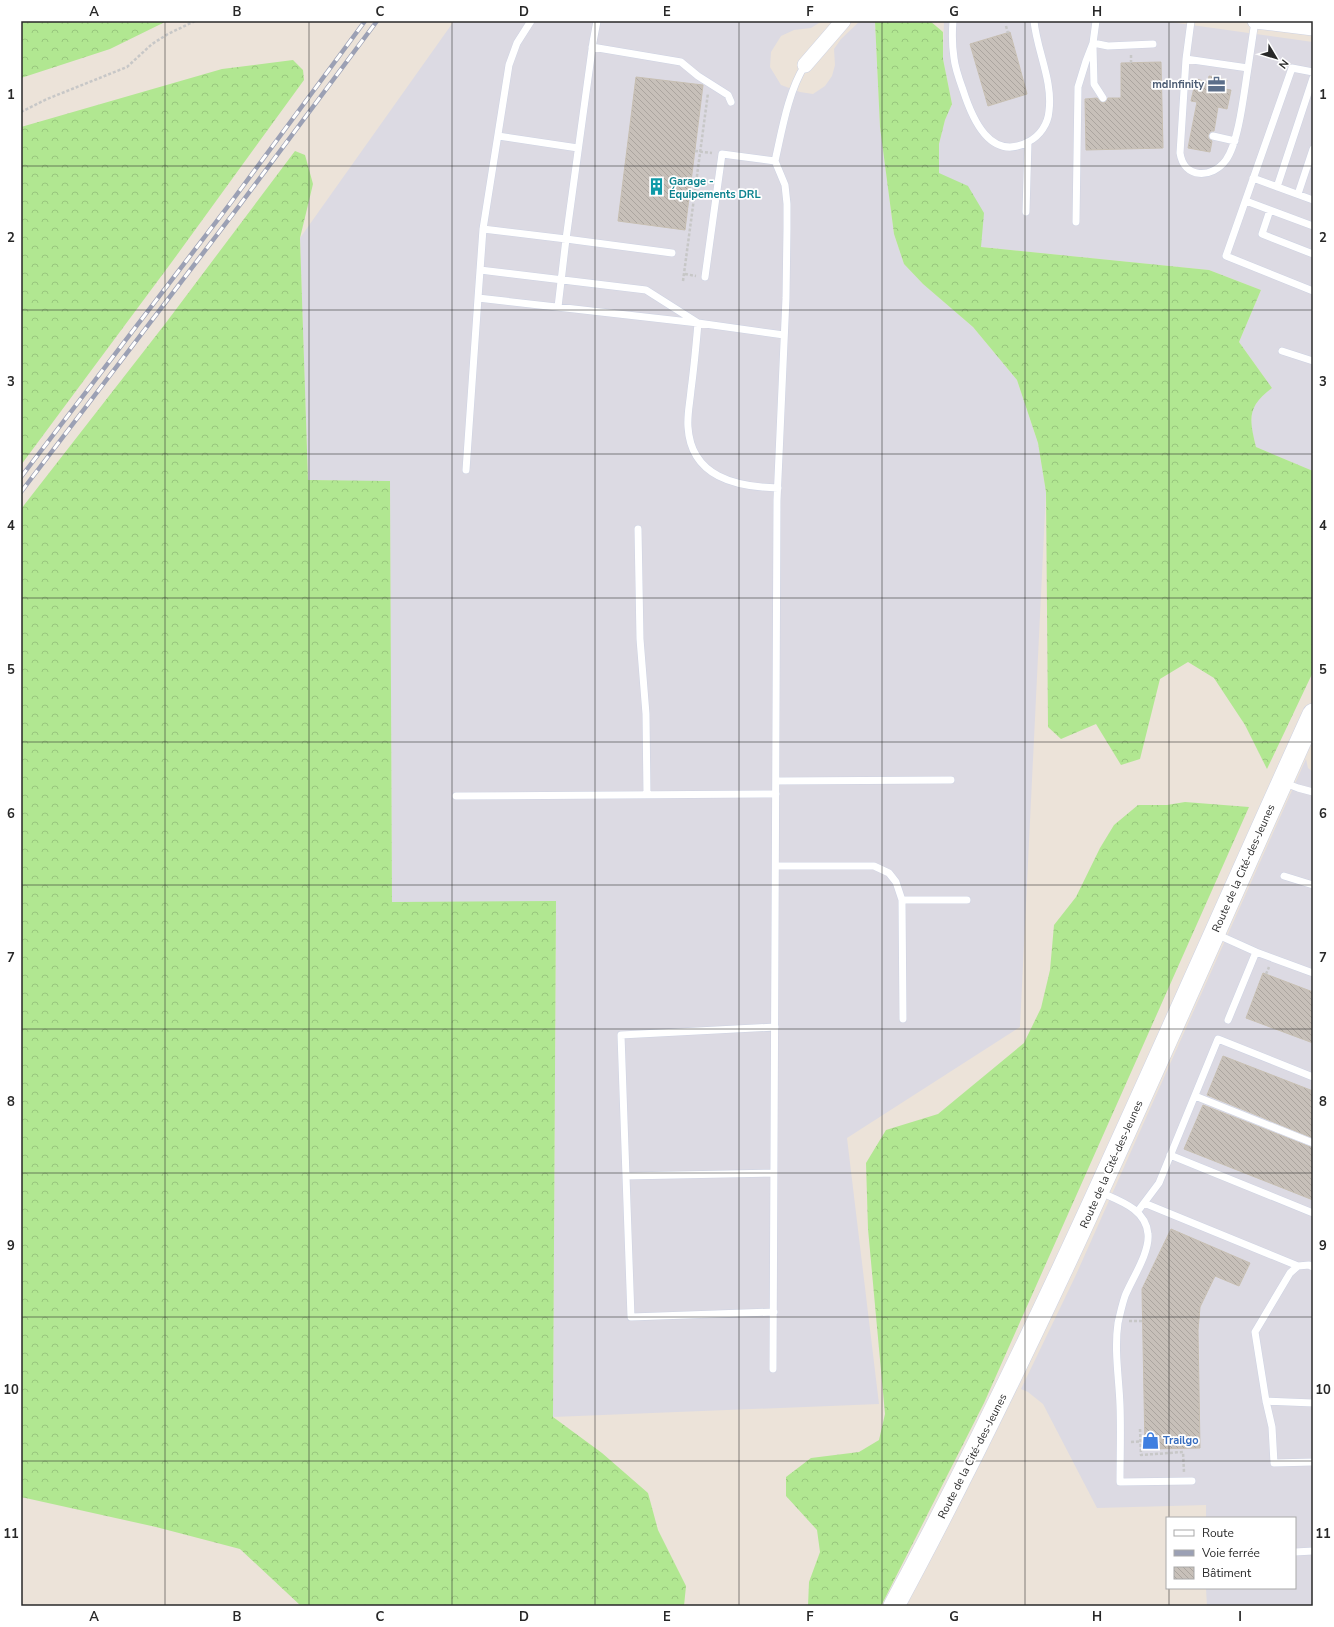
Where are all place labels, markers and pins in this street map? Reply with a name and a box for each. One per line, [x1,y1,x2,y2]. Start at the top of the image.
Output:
office icon: mdInfinity [1207,74,1227,94]
place label: mdInfinity [1152,77,1204,92]
place label: Garage - Équipements DRL [669,174,761,202]
building icon: Garage - Équipements DRL [646,177,666,197]
shop icon: Trailgo [1140,1430,1160,1450]
place label: Trailgo [1163,1433,1199,1448]

